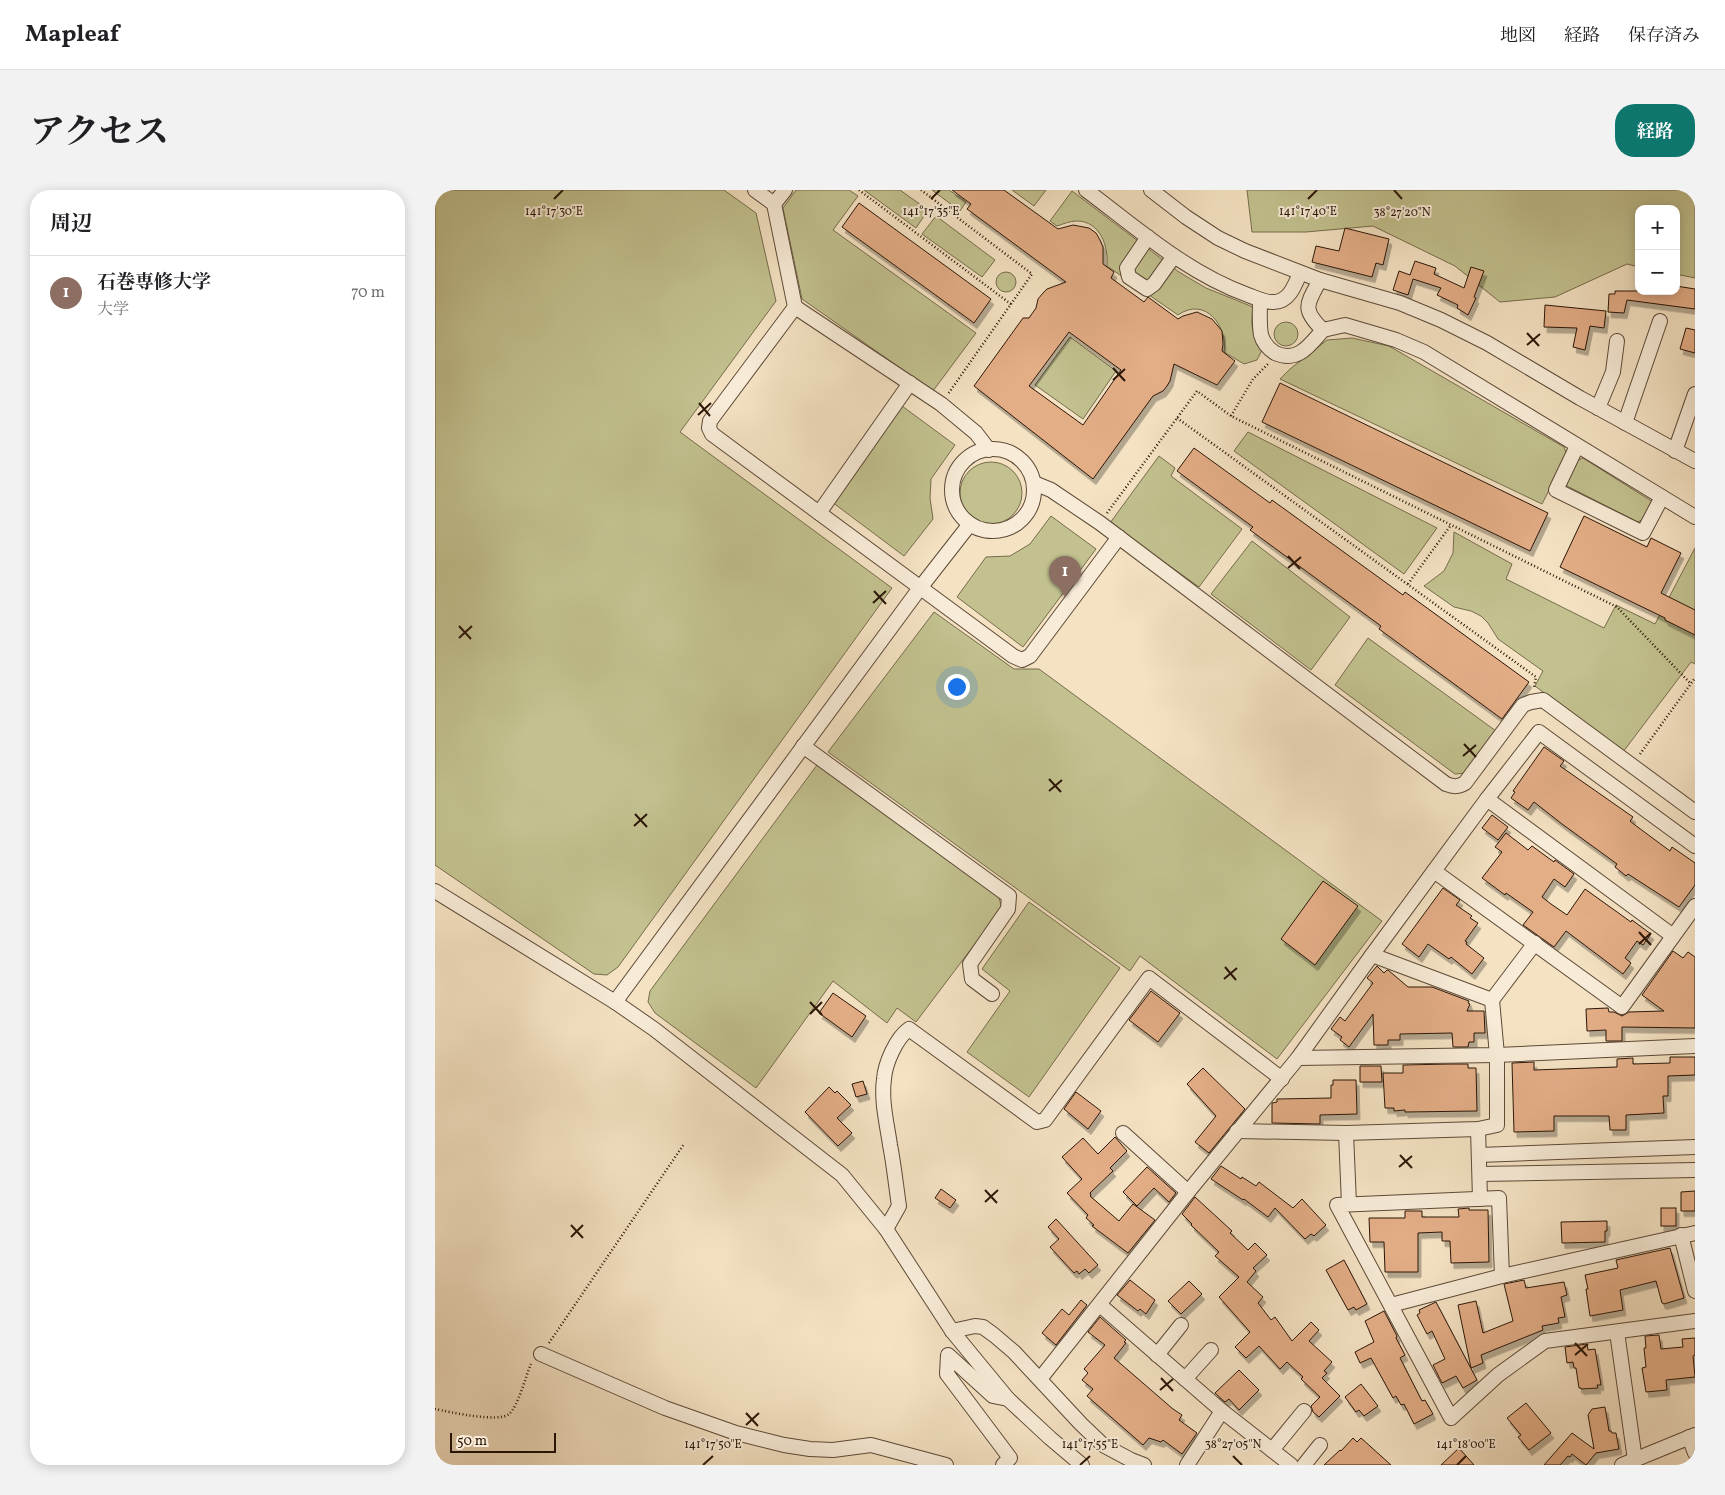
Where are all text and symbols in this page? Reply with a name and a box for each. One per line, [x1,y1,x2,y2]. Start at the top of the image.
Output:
text: Mapleaf [25,18,119,52]
text: 地図 [1500,24,1536,49]
text: 経路 [1564,24,1600,49]
text: 保存済み [1628,24,1700,49]
button: 経路 [1615,104,1695,157]
text: アクセス [30,110,169,158]
text: 141°17'30"E [525,204,583,220]
text: 141°17'35"E [902,204,960,220]
text: 141°17'40"E [1279,204,1337,220]
text: 38°27'20"N [1373,205,1431,221]
map controls [1635,205,1680,295]
button: + [1635,205,1680,250]
text: 周辺 [50,210,92,239]
button: − [1635,250,1680,295]
text: 石巻専修大学 [97,270,211,296]
text: 1 [63,282,69,304]
text: 70 m [351,282,385,304]
text: 大学 [97,299,129,321]
pin: 1 [1049,556,1081,597]
your location [944,674,970,700]
scale bar [450,1430,556,1453]
text: 50 m [457,1432,487,1451]
text: 141°17'50"E [684,1437,742,1453]
text: 141°17'55"E [1062,1437,1118,1453]
text: 38°27'05"N [1205,1437,1261,1453]
text: 141°18'00"E [1436,1437,1496,1453]

